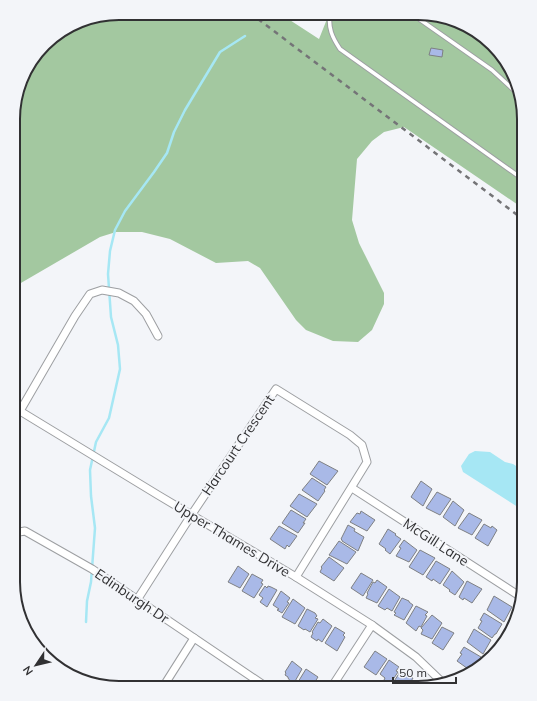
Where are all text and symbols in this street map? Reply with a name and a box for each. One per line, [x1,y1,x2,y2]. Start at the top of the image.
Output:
street label: Harcourt Crescent [198,391,278,499]
street label: Upper Thames Drive [170,497,294,581]
street label: McGill Lane [400,514,472,570]
street label: Edinburgh Dr [92,565,173,628]
north arrow [16,645,56,685]
scale bar [393,659,456,685]
text: N [20,663,36,678]
text: 50 m [399,665,427,680]

